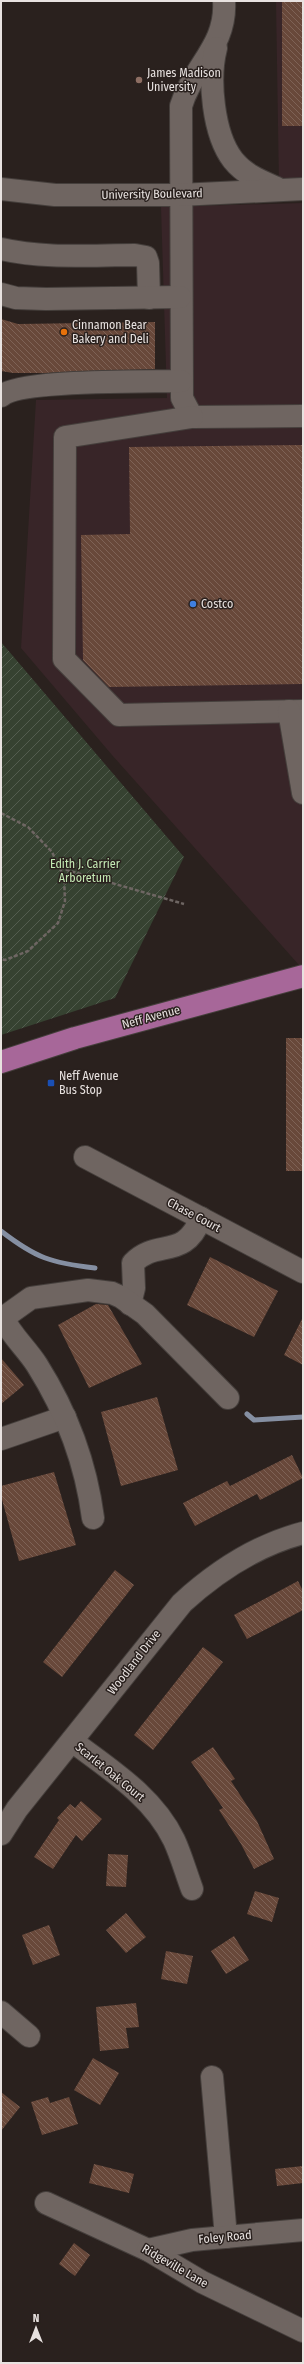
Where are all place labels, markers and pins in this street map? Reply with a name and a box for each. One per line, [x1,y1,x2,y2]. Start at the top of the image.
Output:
place label: James Madison University [147,66,221,94]
marker: James Madison University [134,75,144,85]
place label: Cinnamon Bear Bakery and Deli [72,318,149,346]
marker: Cinnamon Bear Bakery and Deli [59,327,69,337]
place label: Costco [201,597,233,611]
marker: Costco [188,599,198,609]
place label: Neff Avenue Bus Stop [59,1069,119,1097]
marker: Neff Avenue Bus Stop [46,1078,56,1088]

